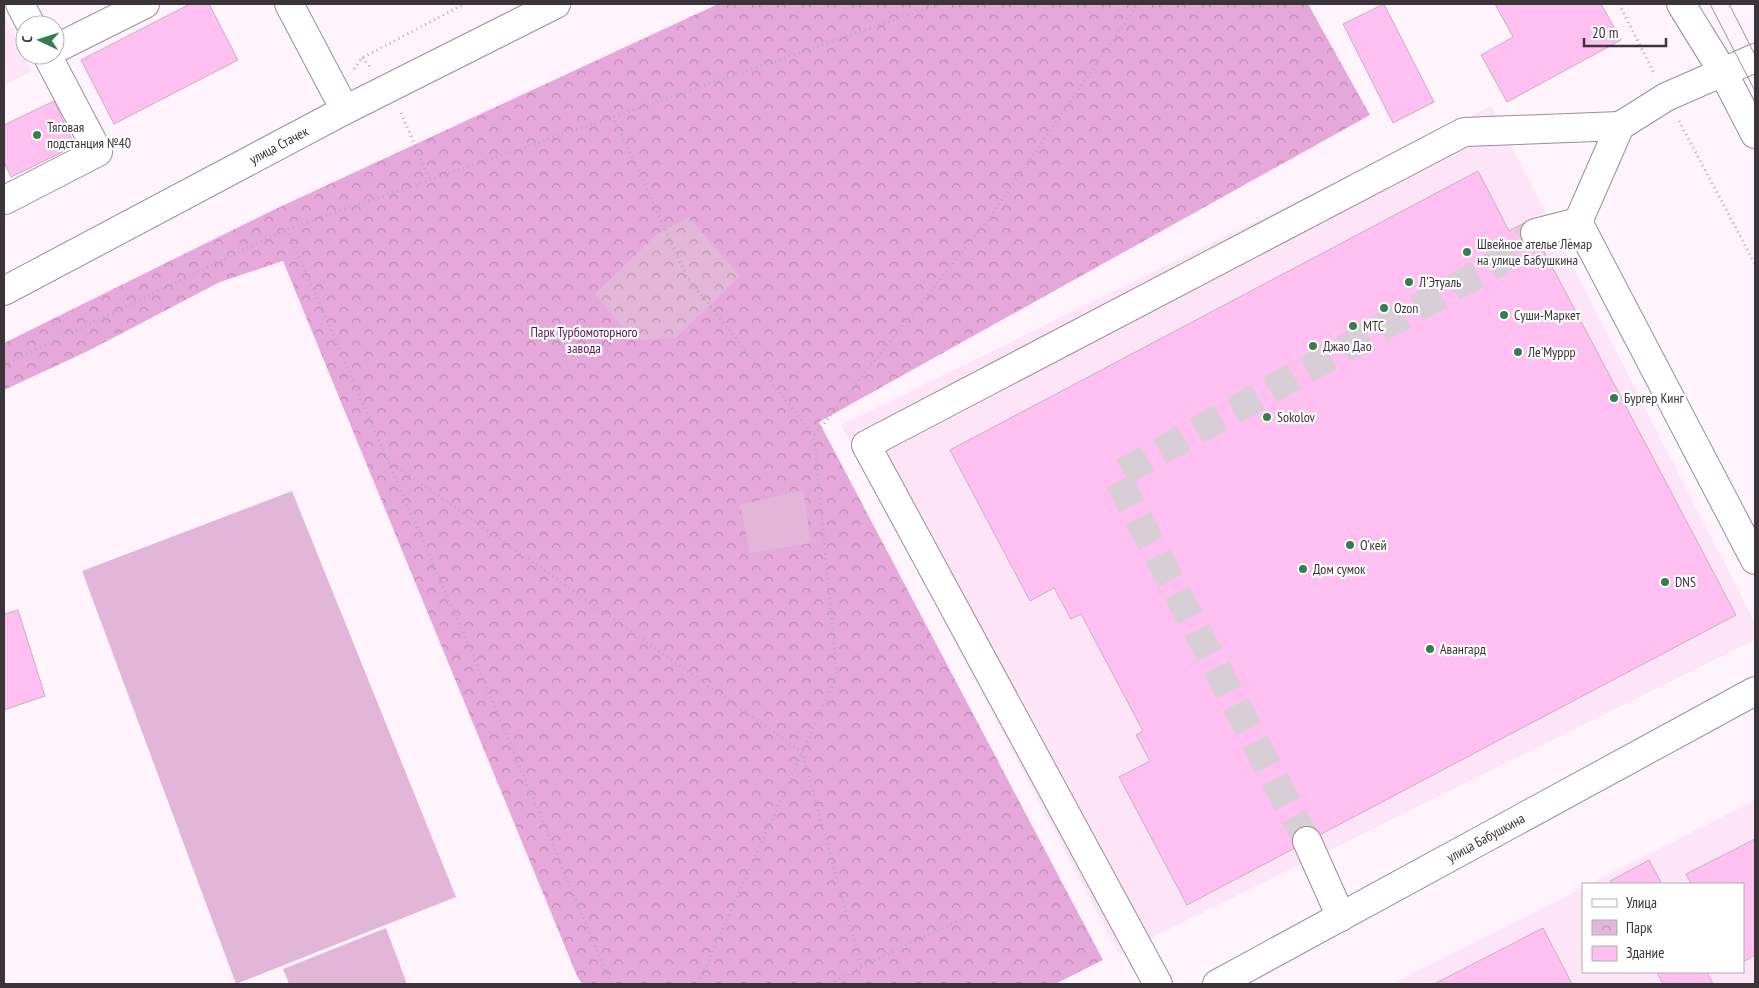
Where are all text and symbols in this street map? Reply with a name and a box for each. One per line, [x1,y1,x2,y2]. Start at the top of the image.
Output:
north arrow [15,15,65,65]
scale bar [1584,15,1666,47]
text: 20 m [1592,23,1618,42]
text: С [18,35,36,43]
place label: Тяговая подстанция №40 [47,118,131,152]
street label: улица Стачек [246,122,312,168]
marker: Тяговая подстанция №40 [31,129,43,141]
place label: Швейное ателье Лемар на улице Бабушкина [1477,235,1592,269]
marker: Швейное ателье Лемар на улице Бабушкина [1461,246,1473,258]
place label: Л'Этуаль [1418,273,1461,291]
marker: Л'Этуаль [1403,276,1415,288]
place label: Ozon [1394,299,1419,317]
marker: Ozon [1378,302,1390,314]
place label: Суши-Маркет [1514,306,1581,324]
marker: Суши-Маркет [1498,309,1510,321]
place label: МТС [1363,317,1385,335]
marker: МТС [1347,320,1359,332]
park label: Парк Турбомоторного завода [530,323,638,357]
place label: Джао Дао [1323,337,1372,355]
marker: Джао Дао [1307,340,1319,352]
place label: Ле'Муррр [1527,343,1576,361]
marker: Ле'Муррр [1512,346,1524,358]
place label: Бургер Кинг [1624,389,1685,407]
marker: Бургер Кинг [1608,392,1620,404]
place label: Sokolov [1277,408,1316,426]
marker: Sokolov [1261,411,1273,423]
place label: О’кей [1360,536,1387,554]
marker: О’кей [1344,539,1356,551]
place label: Дом сумок [1313,560,1366,578]
marker: Дом сумок [1297,563,1309,575]
place label: DNS [1675,573,1696,591]
marker: DNS [1659,576,1671,588]
place label: Авангард [1440,640,1486,658]
marker: Авангард [1424,643,1436,655]
street label: улица Бабушкина [1444,809,1528,866]
legend [1582,883,1744,973]
text: Улица [1626,893,1657,912]
text: Парк [1626,918,1652,937]
text: Здание [1626,943,1664,962]

